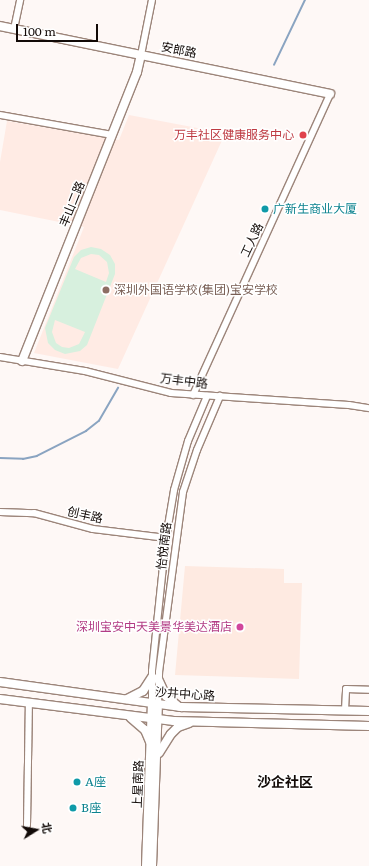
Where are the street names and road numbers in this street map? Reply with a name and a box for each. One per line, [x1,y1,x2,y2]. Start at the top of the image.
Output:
street label: 安郎路 [160,39,198,61]
street label: 丰山二路 [56,179,88,229]
street label: 工人路 [238,221,266,259]
street label: 万丰中路 [159,371,209,391]
street label: 创丰路 [66,504,104,526]
street label: 怡悦南路 [154,521,174,571]
street label: 沙井中心路 [155,685,215,703]
street label: 上星南路 [130,760,146,808]

